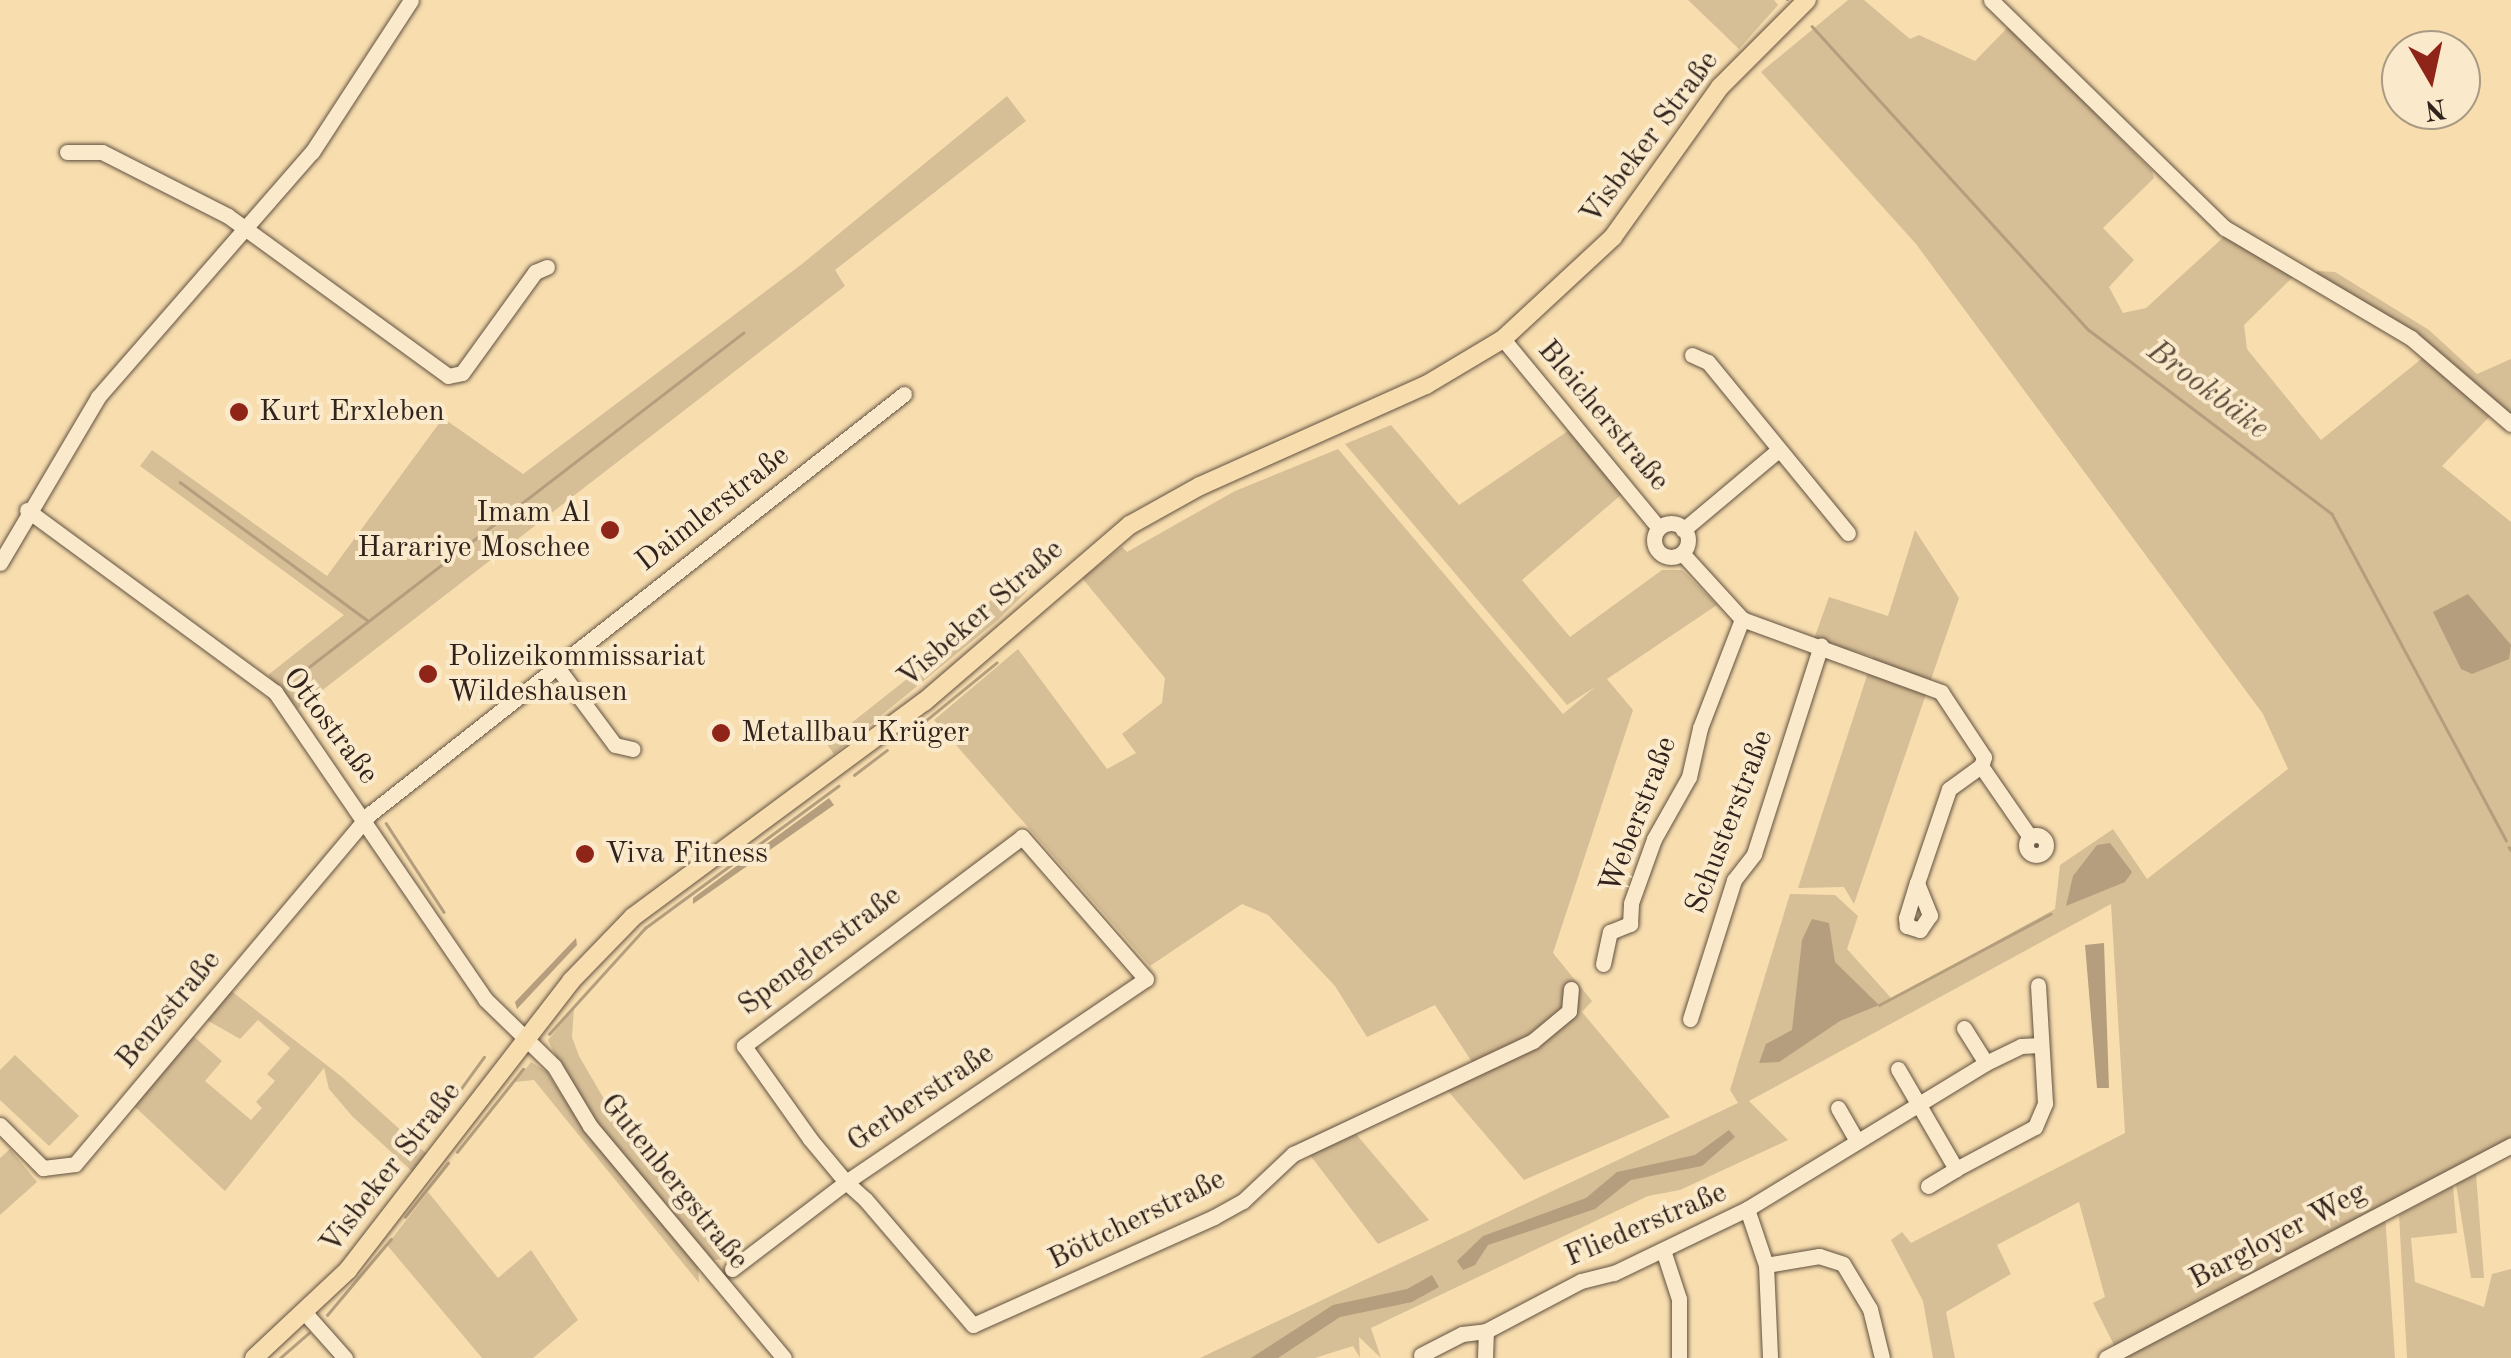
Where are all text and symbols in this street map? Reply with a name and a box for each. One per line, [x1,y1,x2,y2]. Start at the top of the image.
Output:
north arrow [2381,30,2481,130]
street label: Visbeker Straße [1573,44,1727,232]
text: N [2423,92,2448,123]
street label: Bleicherstraße [1529,333,1677,499]
water label: Brookbäke [2139,333,2275,449]
place label: Kurt Erxleben [259,394,445,430]
marker: Kurt Erxleben [228,401,250,423]
street label: Daimlerstraße [629,438,797,580]
place label: Imam Al Harariye Moschee [357,495,590,566]
marker: Imam Al Harariye Moschee [599,519,621,541]
street label: Visbeker Straße [891,532,1071,696]
place label: Polizeikommissariat Wildeshausen [448,639,706,710]
street label: Ottostraße [274,660,386,792]
marker: Polizeikommissariat Wildeshausen [417,663,439,685]
place label: Metallbau Krüger [741,715,969,751]
marker: Metallbau Krüger [710,722,732,744]
street label: Schusterstraße [1678,725,1782,919]
street label: Weberstraße [1593,732,1685,898]
place label: Viva Fitness [605,836,768,872]
marker: Viva Fitness [574,843,596,865]
street label: Spenglerstraße [731,878,909,1024]
street label: Benzstraße [109,943,229,1077]
street label: Gerberstraße [841,1036,1001,1160]
street label: Visbeker Straße [313,1075,469,1261]
street label: Gutenbergstraße [592,1087,756,1277]
street label: Böttcherstraße [1043,1162,1231,1278]
street label: Bargloyer Weg [2183,1174,2373,1298]
street label: Fliederstraße [1560,1175,1732,1275]

